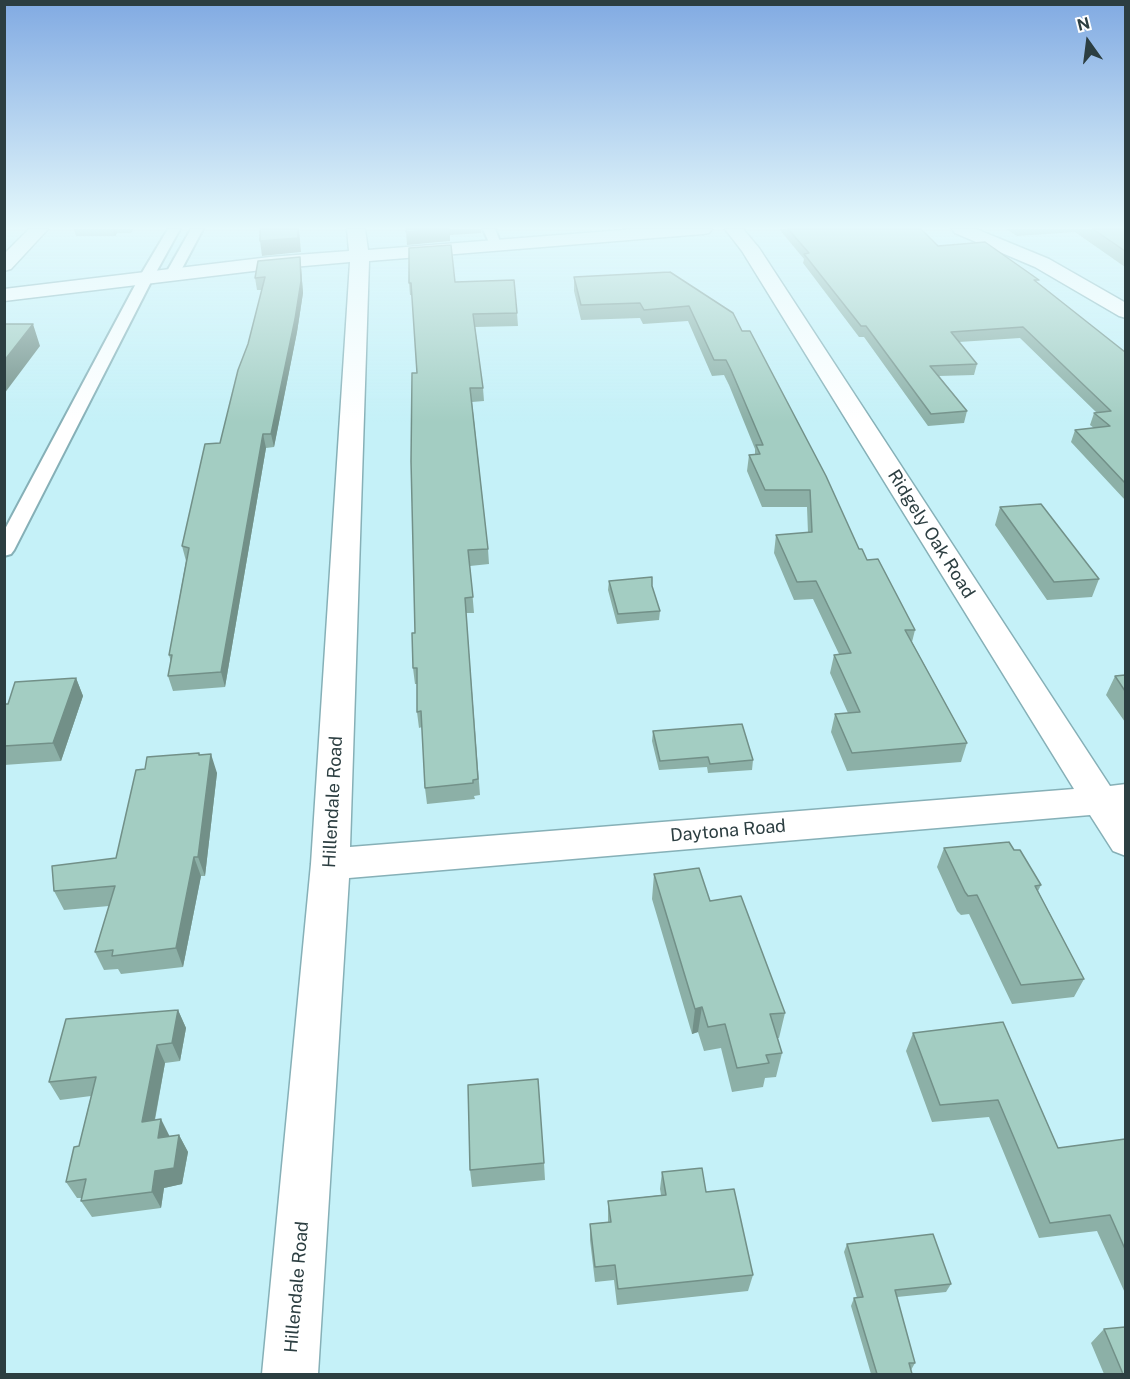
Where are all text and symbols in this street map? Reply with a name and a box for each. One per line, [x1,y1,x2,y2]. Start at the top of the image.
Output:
north arrow [1058,12,1118,72]
text: N [1075,13,1092,35]
street label: Ridgely Oak Road [883,466,979,602]
street label: Hillendale Road [319,736,347,868]
street label: Daytona Road [669,815,787,847]
street label: Hillendale Road [280,1220,314,1354]

